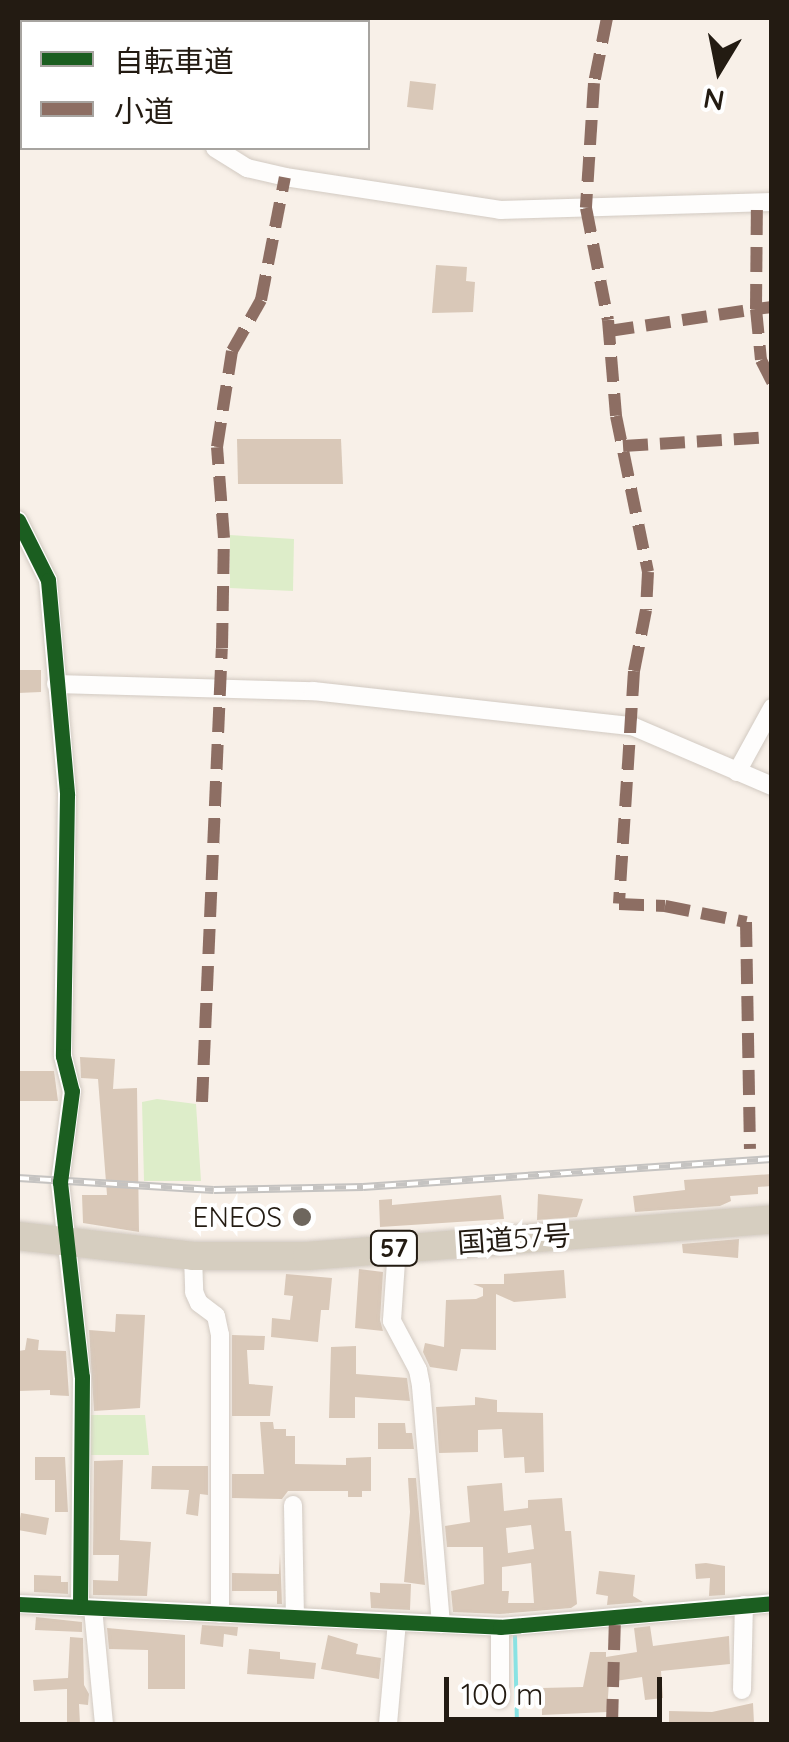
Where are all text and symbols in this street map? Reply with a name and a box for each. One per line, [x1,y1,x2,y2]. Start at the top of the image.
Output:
legend [20,20,370,150]
north arrow [669,20,769,120]
text: 自転車道 [114,42,234,80]
text: N [701,81,727,119]
text: 小道 [114,92,174,130]
place label: ENEOS [193,1200,282,1234]
marker: ENEOS [291,1206,313,1228]
street label: 国道57号 [456,1218,572,1260]
road number: 57 [369,1228,419,1268]
scale bar [449,1657,666,1719]
text: 100 m [461,1675,543,1713]

